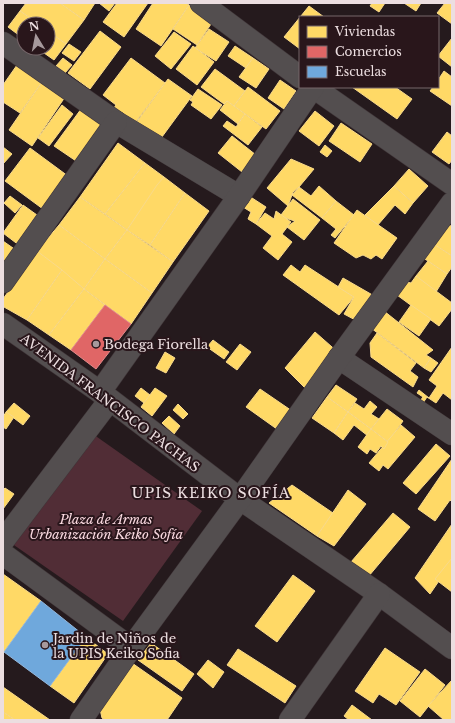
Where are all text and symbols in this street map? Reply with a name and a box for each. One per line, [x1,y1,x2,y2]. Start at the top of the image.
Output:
north arrow [16,16,56,56]
legend [299,16,439,88]
text: N [28,18,41,34]
text: Viviendas [334,24,395,39]
text: Comercios [335,44,402,59]
text: Escuelas [335,64,387,79]
street label: AVENIDA FRANCISCO PACHAS [16,329,203,476]
place label: Bodega Fiorella [104,336,209,353]
marker: Bodega Fiorella [91,339,101,349]
district label: UPIS KEIKO SOFÍA [131,484,291,502]
park label: Plaza de Armas Urbanización Keiko Sofía [29,511,183,543]
place label: Jardin de Niños de la UPIS Keiko Sofia [51,630,180,662]
marker: Jardin de Niños de la UPIS Keiko Sofia [40,640,50,650]

